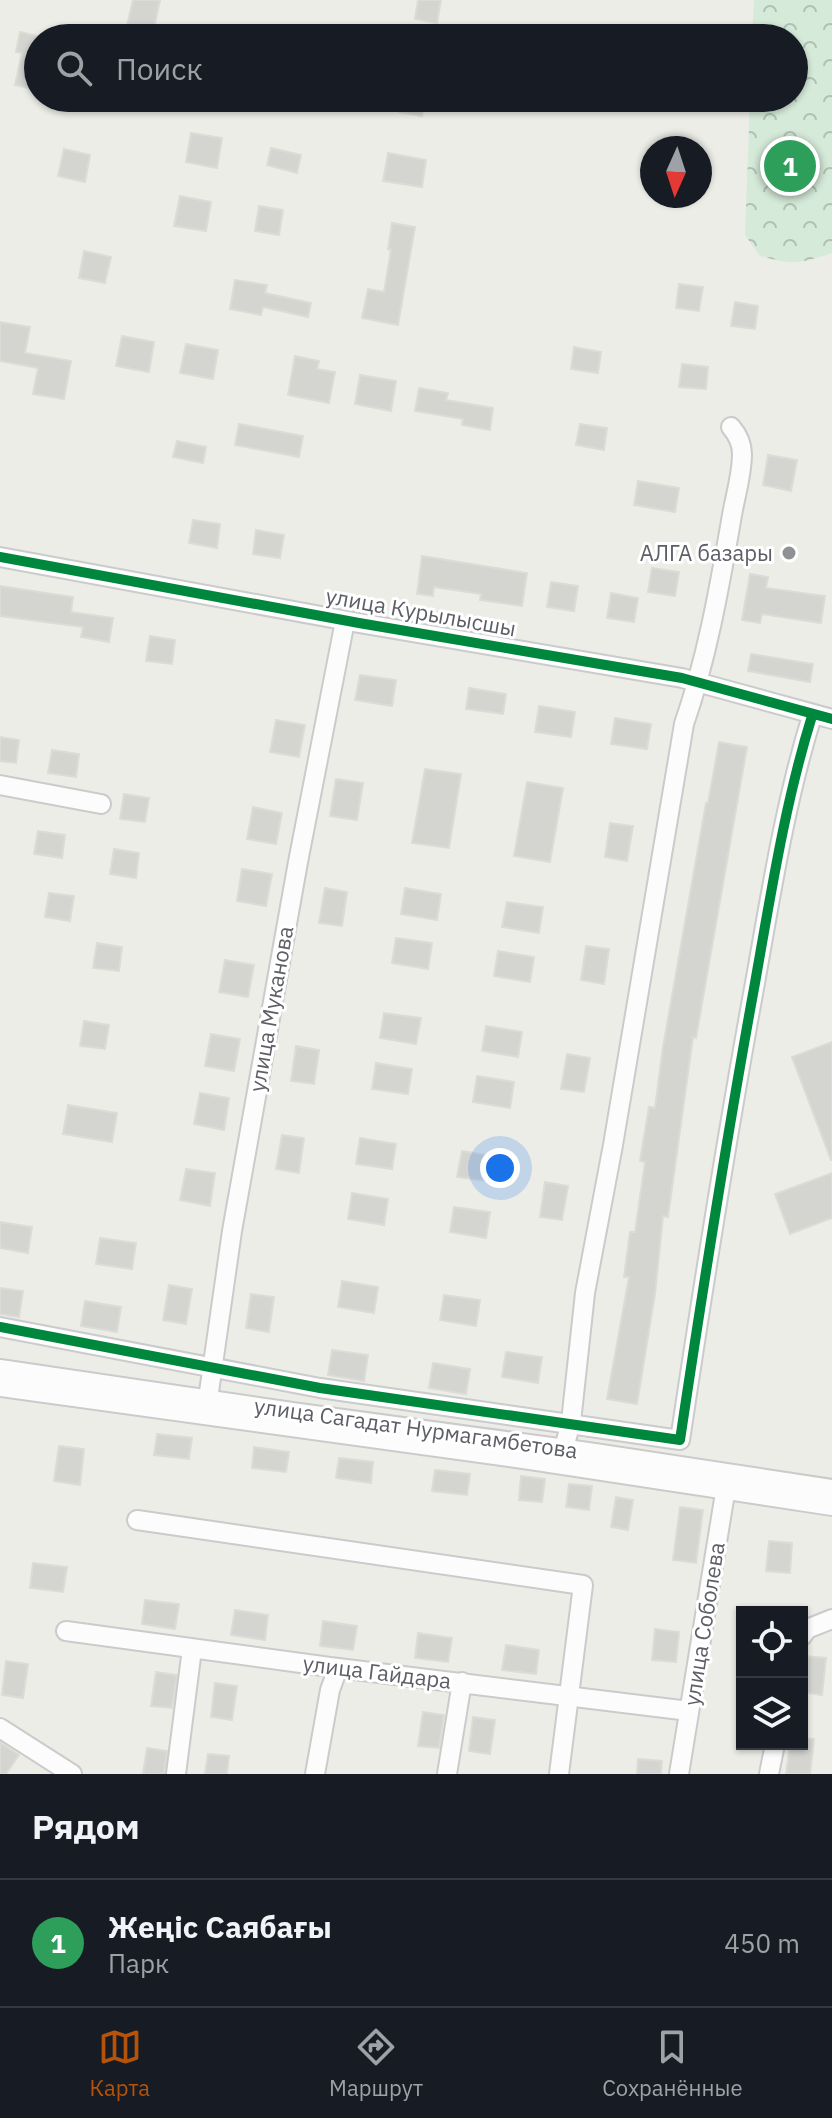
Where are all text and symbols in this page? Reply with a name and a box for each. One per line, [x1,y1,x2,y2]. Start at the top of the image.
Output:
search box [24,24,808,112]
icon: search [52,46,96,90]
text: Поиск [116,49,203,88]
north arrow [640,136,712,208]
pin: 1 [764,136,816,196]
place label: АЛГА базары [640,538,773,567]
marker: АЛГА базары [780,544,798,562]
street label: улица Курылысшы [324,580,519,643]
street label: улица Муканова [242,924,299,1094]
your location [480,1148,520,1188]
street label: улица Сагадат Нурмагамбетова [253,1390,580,1465]
street label: улица Соболева [676,1540,731,1708]
map controls [736,1606,808,1750]
button: locate [736,1606,808,1678]
street label: улица Гайдара [301,1648,453,1695]
button: layers [736,1678,808,1750]
text: Рядом [32,1804,140,1848]
text: Жеңіс Саябағы [108,1907,332,1946]
text: 1 [50,1926,66,1960]
text: 450 m [724,1926,800,1960]
text: Парк [108,1946,169,1980]
tab: Карта [90,2025,150,2102]
tab: Маршрут [329,2025,423,2102]
tab: Сохранённые [602,2025,742,2102]

